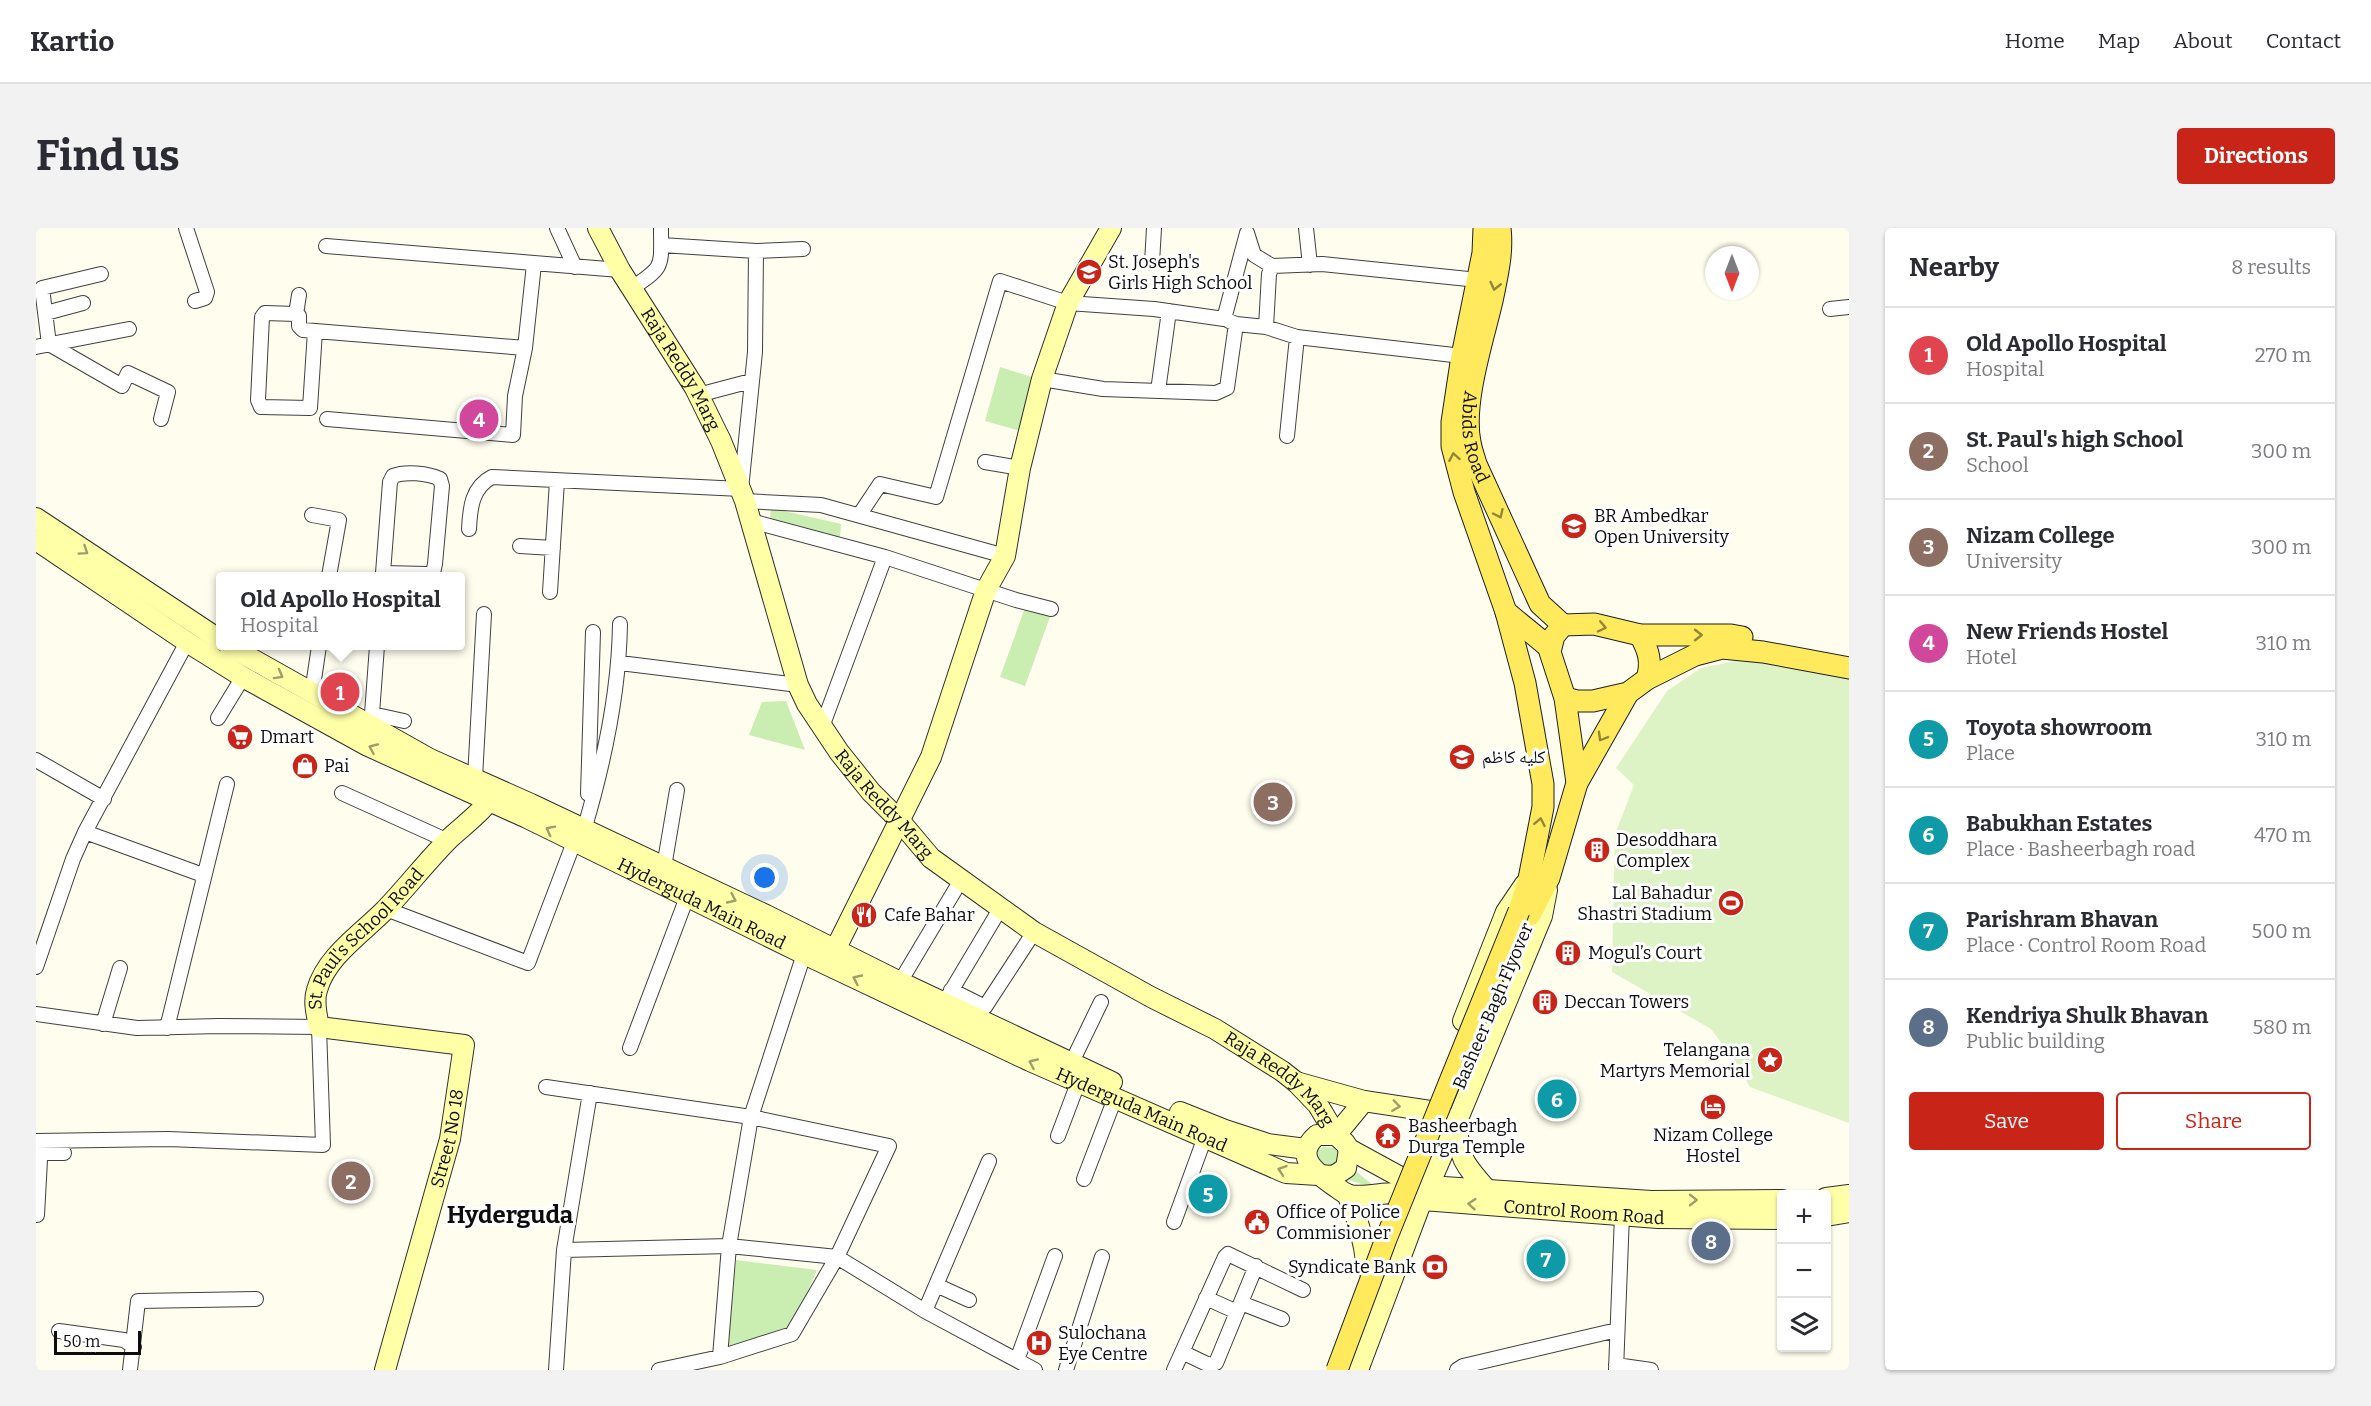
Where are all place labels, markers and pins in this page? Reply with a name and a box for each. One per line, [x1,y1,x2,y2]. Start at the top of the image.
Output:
place label: St. Joseph's Girls High School [1108,251,1253,294]
school or university icon: St. Joseph's Girls High School [1074,257,1104,287]
pin: 4 [460,396,498,441]
place label: BR Ambedkar Open University [1594,505,1730,548]
school or university icon: BR Ambedkar Open University [1559,511,1589,541]
pin: 1 [320,670,360,714]
supermarket icon: Dmart [225,722,255,752]
place label: Dmart [260,726,315,748]
school or university icon: كليه كاظم [1447,742,1477,772]
place label: كليه كاظم [1482,746,1546,769]
shop icon: Pai [290,751,320,781]
place label: Pai [324,755,350,777]
pin: 3 [1254,780,1292,824]
place label: Desoddhara Complex [1616,829,1717,872]
building icon: Desoddhara Complex [1582,835,1612,865]
place label: Lal Bahadur Shastri Stadium [1577,882,1712,925]
sports icon: Lal Bahadur Shastri Stadium [1716,888,1746,918]
restaurant icon: Cafe Bahar [849,900,879,930]
place label: Cafe Bahar [884,904,975,926]
building icon: Mogul’s Court [1553,938,1583,968]
place label: Mogul’s Court [1588,942,1703,964]
building icon: Deccan Towers [1530,987,1560,1017]
place label: Deccan Towers [1564,991,1689,1013]
place label: Telangana Martyrs Memorial [1600,1039,1750,1082]
place icon: Telangana Martyrs Memorial [1755,1045,1785,1075]
pin: 6 [1538,1076,1576,1122]
hotel icon: Nizam College Hostel [1698,1092,1728,1122]
place label: Basheerbagh Durga Temple [1408,1115,1525,1158]
temple icon: Basheerbagh Durga Temple [1373,1121,1403,1151]
place label: Nizam College Hostel [1653,1124,1773,1167]
pin: 2 [332,1158,370,1204]
pin: 5 [1188,1172,1228,1216]
place label: Office of Police Commisioner [1276,1201,1400,1244]
public building icon: Office of Police Commisioner [1242,1207,1272,1237]
pin: 8 [1692,1218,1730,1264]
pin: 7 [1526,1236,1566,1282]
bank icon: Syndicate Bank [1420,1252,1450,1282]
place label: Syndicate Bank [1288,1256,1417,1278]
place label: Sulochana Eye Centre [1058,1322,1148,1365]
hospital icon: Sulochana Eye Centre [1024,1328,1054,1358]

